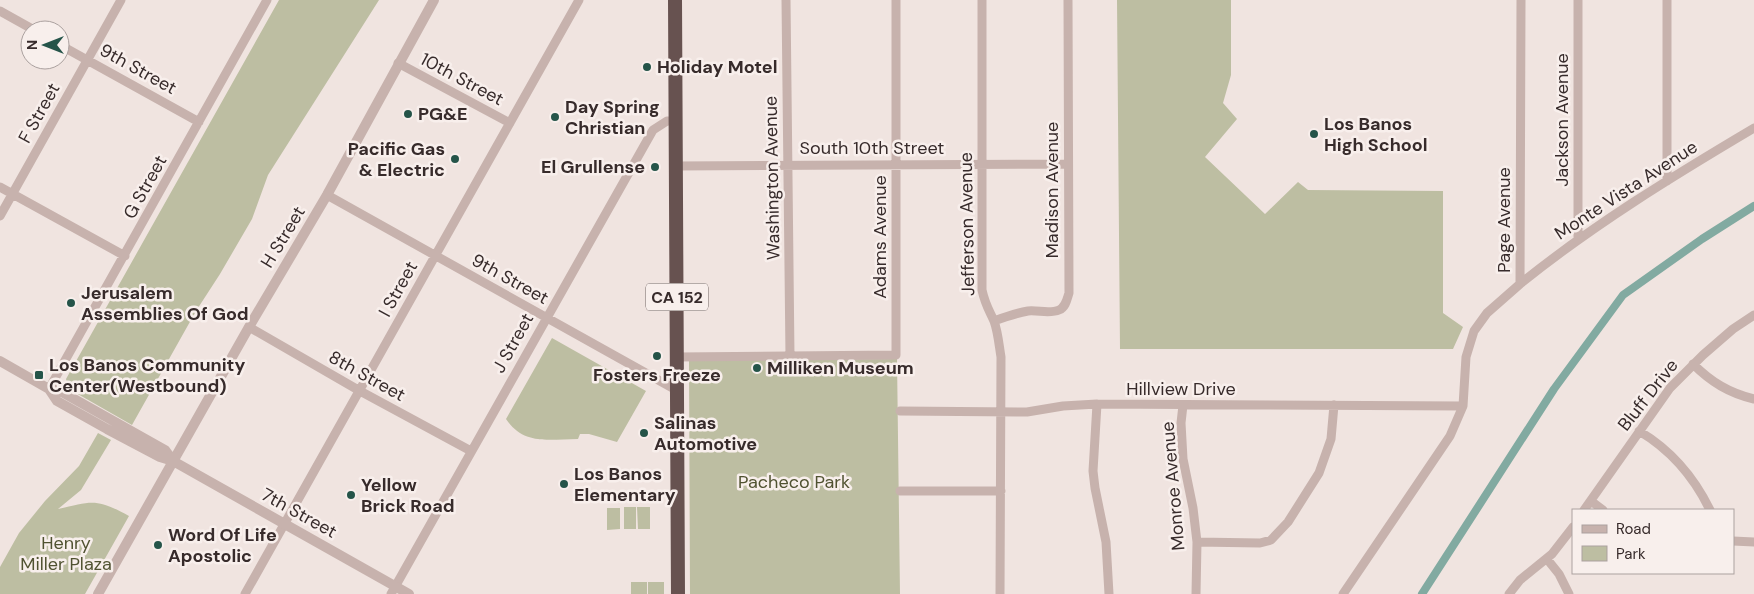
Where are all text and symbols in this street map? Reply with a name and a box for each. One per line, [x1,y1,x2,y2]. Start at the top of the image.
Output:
north arrow [20,20,70,70]
street label: 9th Street [95,38,181,100]
text: N [23,40,41,50]
street label: 10th Street [416,47,508,111]
street label: Jackson Avenue [1550,53,1574,187]
place label: Holiday Motel [657,55,777,79]
marker: Holiday Motel [641,61,653,73]
street label: F Street [13,79,65,147]
place label: Day Spring Christian [565,95,660,140]
street label: Washington Avenue [759,96,785,260]
place label: PG&E [418,102,468,126]
marker: PG&E [402,108,414,120]
marker: Day Spring Christian [549,111,561,123]
place label: Los Banos High School [1324,112,1428,157]
street label: Madison Avenue [1040,122,1064,258]
marker: Los Banos High School [1308,128,1320,140]
street label: Monte Vista Avenue [1550,135,1702,245]
street label: South 10th Street [800,136,944,160]
place label: Pacific Gas & Electric [348,137,445,182]
street label: G Street [118,151,172,223]
street label: Jefferson Avenue [954,152,980,296]
marker: Pacific Gas & Electric [449,153,461,165]
place label: El Grullense [541,155,645,179]
marker: El Grullense [649,161,661,173]
street label: Page Avenue [1492,167,1516,273]
street label: Adams Avenue [868,175,892,299]
street label: H Street [255,202,311,272]
street label: 9th Street [467,248,553,310]
street label: I Street [373,257,423,321]
place label: Jerusalem Assemblies Of God [81,281,249,326]
road number: CA 152 [646,284,708,310]
marker: Jerusalem Assemblies Of God [65,297,77,309]
street label: J Street [487,309,539,377]
street label: 8th Street [324,345,410,407]
marker: Fosters Freeze [651,350,663,362]
place label: Los Banos Community Center(Westbound) [49,353,245,398]
street label: Bluff Drive [1612,354,1684,436]
place label: Milliken Museum [767,356,914,380]
marker: Milliken Museum [751,362,763,374]
place label: Fosters Freeze [593,363,721,387]
marker: Los Banos Community Center(Westbound) [33,369,45,381]
street label: Hillview Drive [1126,377,1236,401]
place label: Salinas Automotive [654,411,757,456]
street label: Monroe Avenue [1155,421,1191,551]
marker: Salinas Automotive [638,427,650,439]
place label: Los Banos Elementary [574,462,676,507]
park label: Pacheco Park [738,470,850,494]
place label: Yellow Brick Road [361,473,454,518]
marker: Los Banos Elementary [558,478,570,490]
street label: 7th Street [257,482,341,544]
marker: Yellow Brick Road [345,489,357,501]
legend [1572,509,1734,574]
text: Road [1616,519,1651,539]
place label: Word Of Life Apostolic [168,523,277,568]
park label: Henry Miller Plaza [20,531,112,576]
marker: Word Of Life Apostolic [152,539,164,551]
text: Park [1616,544,1646,564]

